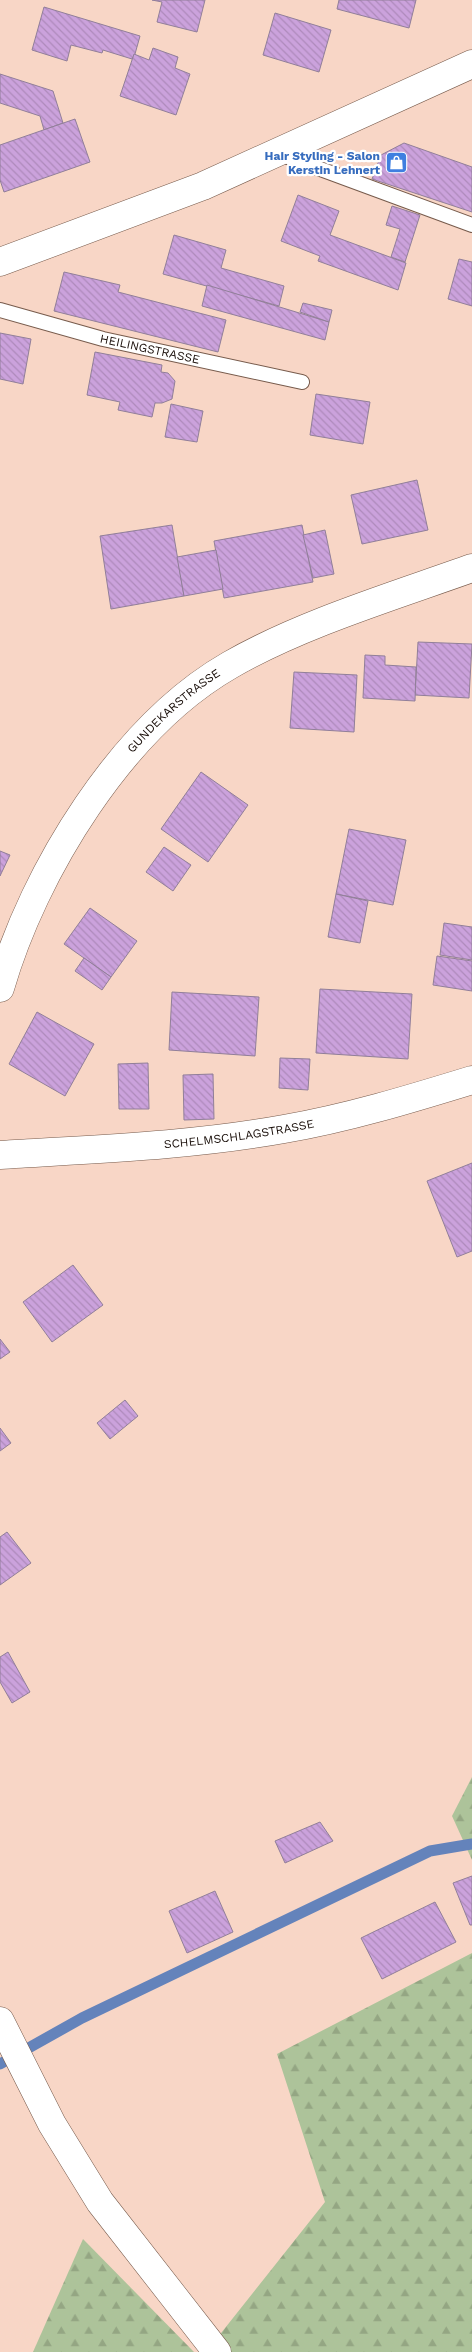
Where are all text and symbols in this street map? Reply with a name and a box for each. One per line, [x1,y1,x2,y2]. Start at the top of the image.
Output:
place label: Hair Styling - Salon Kerstin Lehnert [265,149,381,177]
shop icon: Hair Styling - Salon Kerstin Lehnert [384,151,408,175]
street label: HEILINGSTRASSE [99,332,201,367]
street label: GUNDEKARSTRASSE [124,666,223,755]
street label: SCHELMSCHLAGSTRASSE [163,1116,316,1151]

